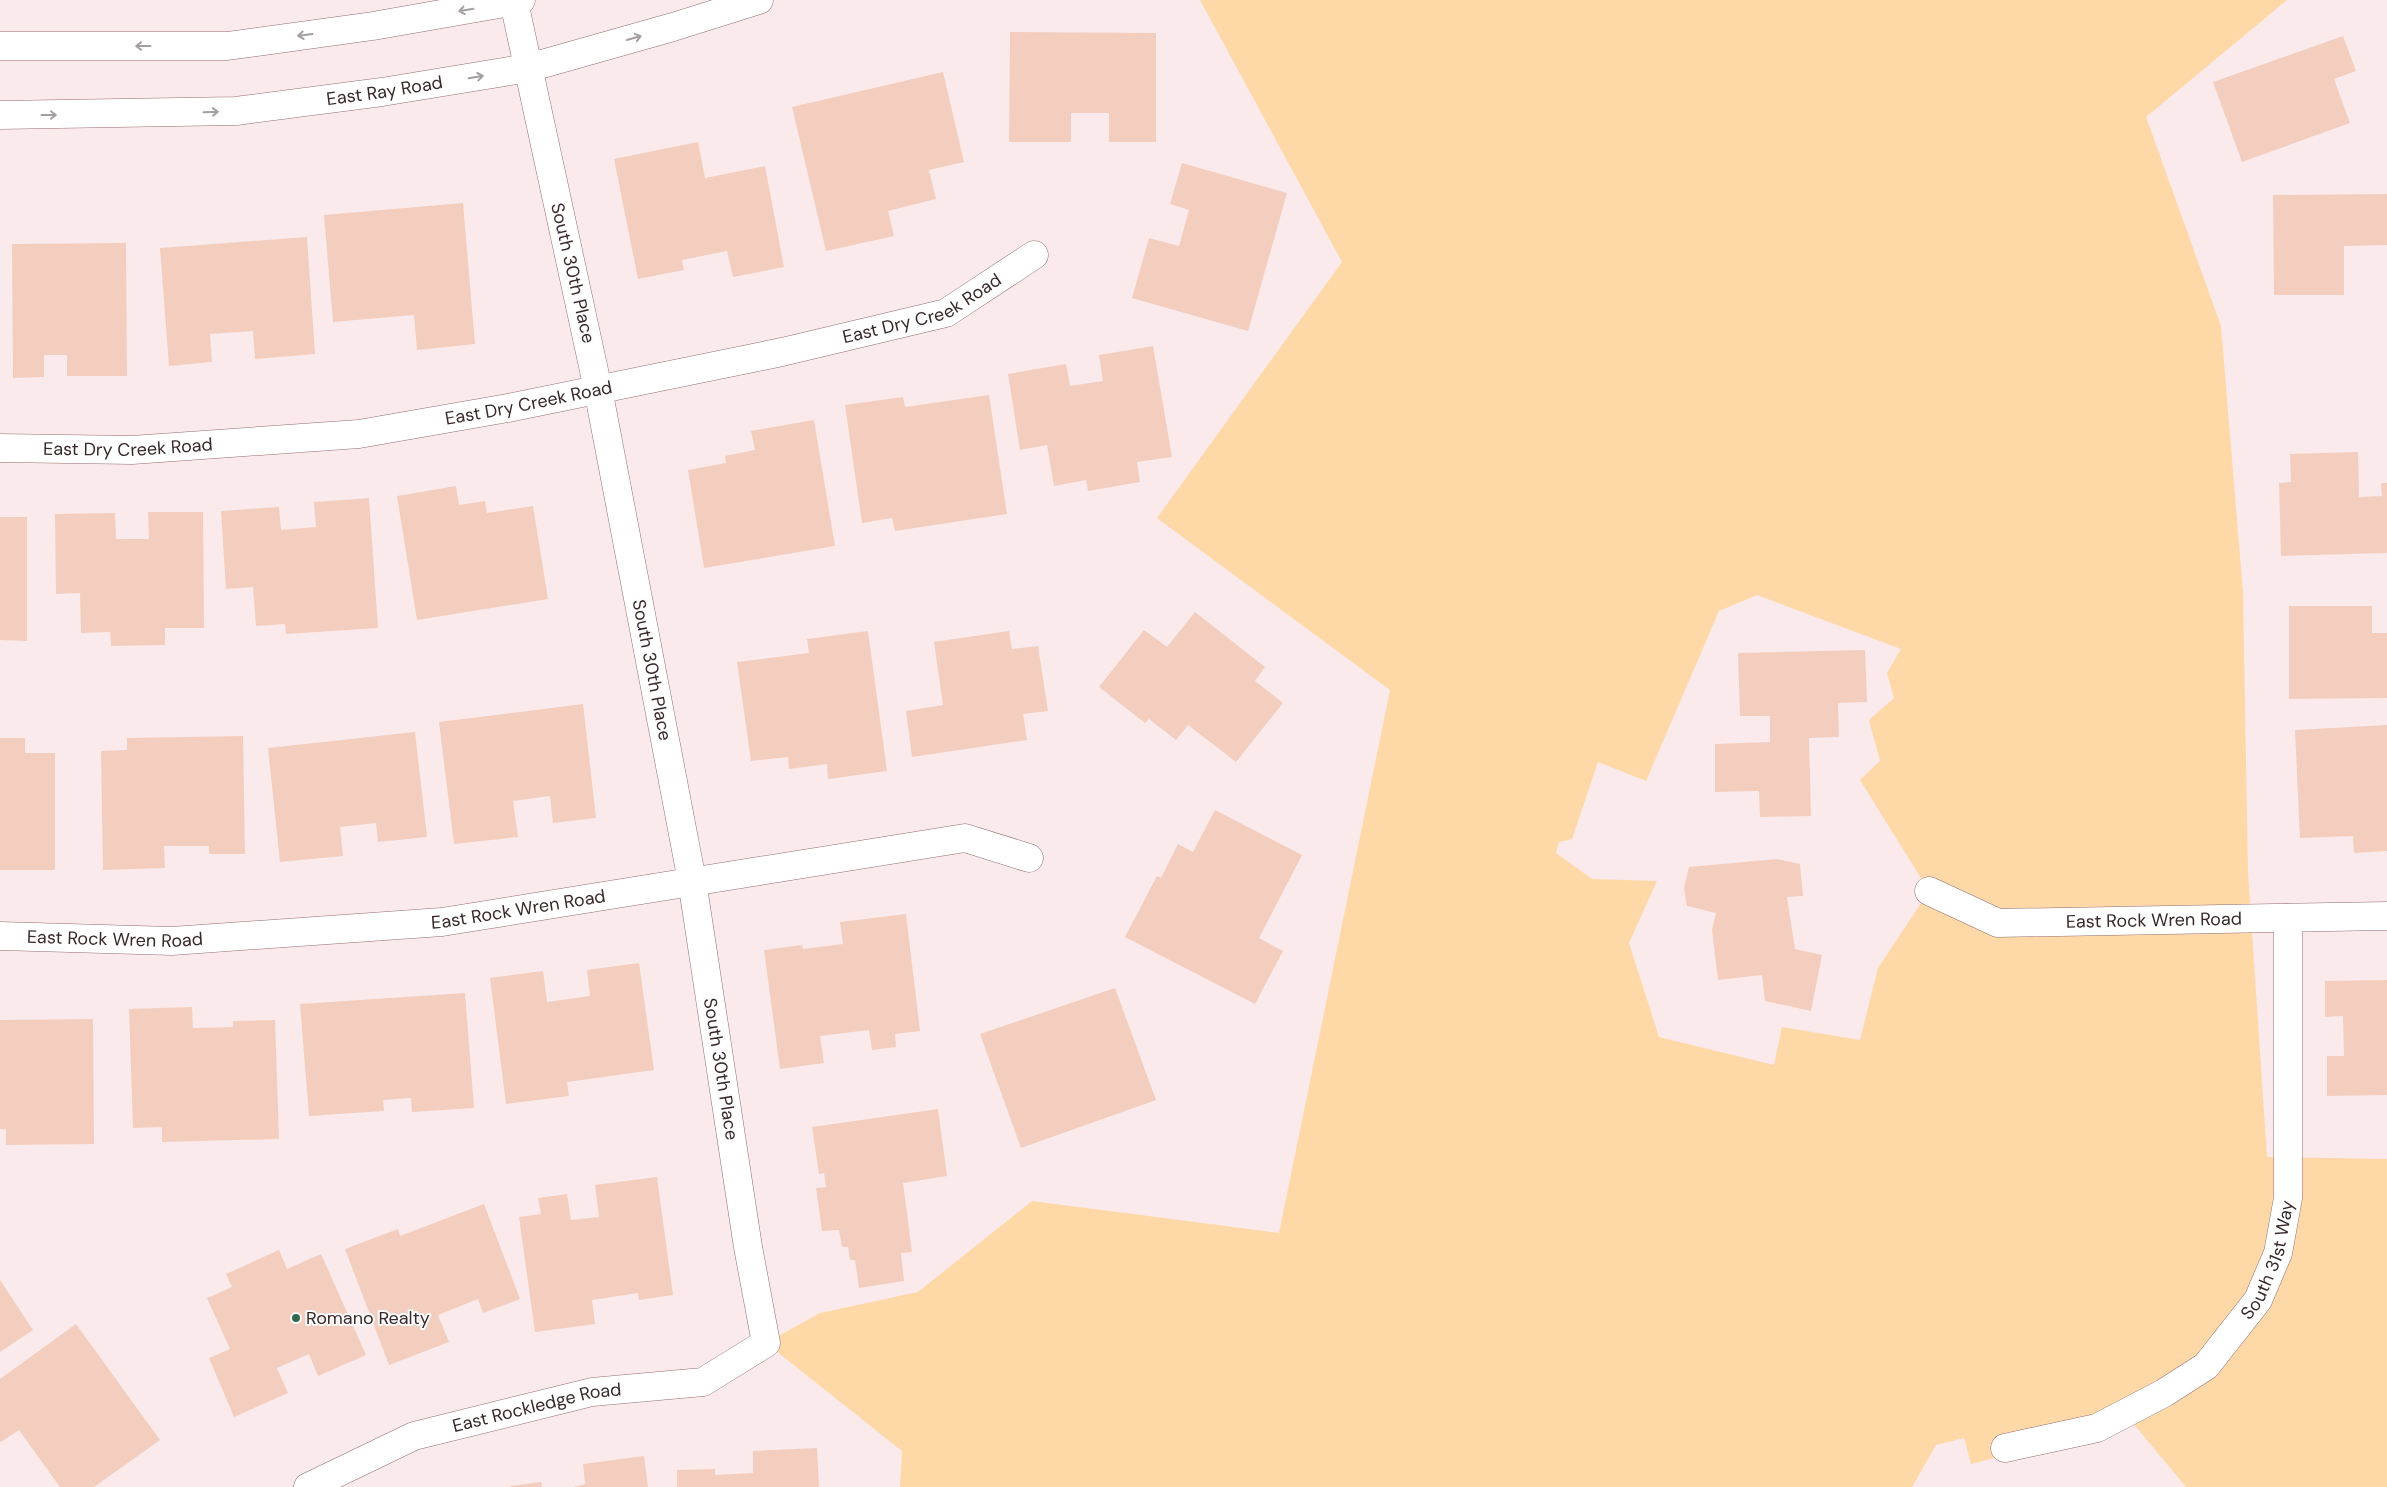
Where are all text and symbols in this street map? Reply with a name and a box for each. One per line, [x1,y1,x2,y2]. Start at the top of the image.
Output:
one-way arrow [458,6,474,16]
one-way arrow [298,30,314,40]
one-way arrow [625,33,641,43]
one-way arrow [136,41,152,51]
street label: East Ray Road [325,70,444,111]
one-way arrow [468,71,484,81]
one-way arrow [202,107,219,117]
one-way arrow [40,110,56,120]
street label: South 30th Place [545,200,601,346]
street label: East Dry Creek Road [840,268,1006,349]
street label: East Dry Creek Road [443,375,614,431]
street label: East Dry Creek Road [43,432,214,462]
street label: South 30th Place [627,597,677,743]
street label: East Rock Wren Road [430,884,607,935]
street label: East Rock Wren Road [2066,907,2242,934]
street label: East Rock Wren Road [27,925,204,953]
street label: South 30th Place [698,996,744,1142]
street label: South 31st Way [2235,1198,2299,1325]
place label: Romano Realty [306,1306,430,1330]
marker: Romano Realty [290,1312,302,1324]
street label: East Rockledge Road [450,1377,622,1438]

